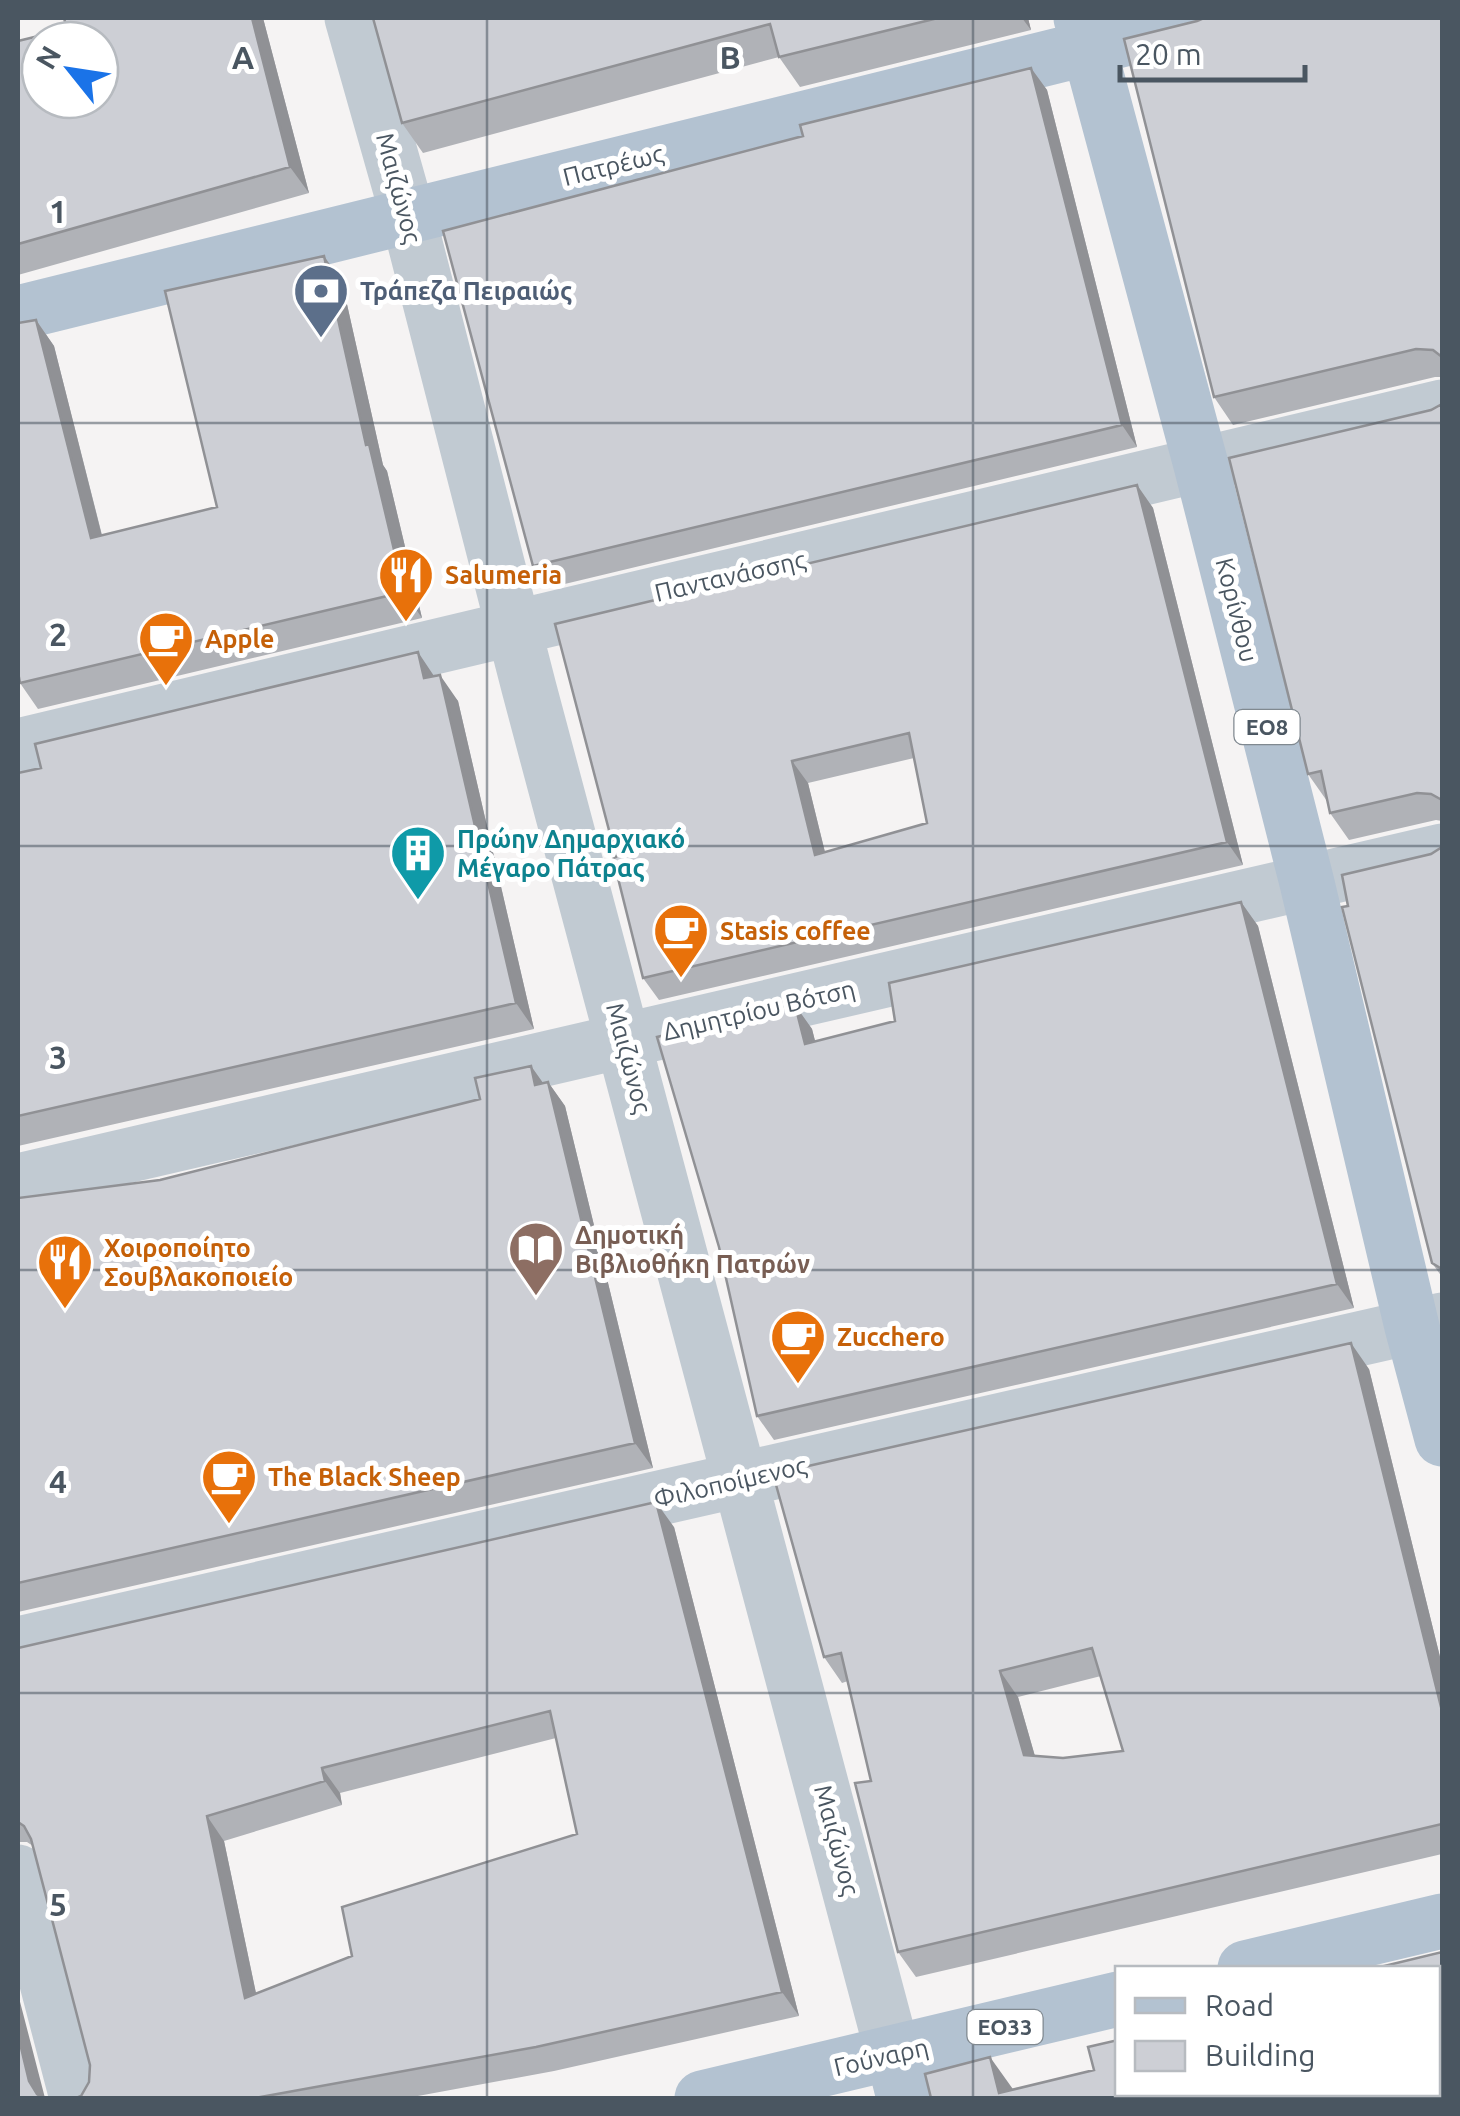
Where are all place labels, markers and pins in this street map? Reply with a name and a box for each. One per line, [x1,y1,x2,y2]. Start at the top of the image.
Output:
bank icon: Τράπεζα Πειραιώς [291,261,351,340]
place label: Τράπεζα Πειραιώς [360,277,572,305]
restaurant icon: Salumeria [376,545,436,624]
place label: Salumeria [445,561,562,589]
cafe icon: Apple [136,609,196,688]
place label: Apple [205,625,275,653]
building icon: Πρώην Δημαρχιακό Μέγαρο Πάτρας [388,823,448,902]
place label: Πρώην Δημαρχιακό Μέγαρο Πάτρας [457,825,685,882]
cafe icon: Stasis coffee [651,901,711,980]
place label: Stasis coffee [720,917,871,945]
library icon: Δημοτική Βιβλιοθήκη Πατρών [506,1219,566,1298]
place label: Δημοτική Βιβλιοθήκη Πατρών [575,1221,810,1278]
restaurant icon: Χοιροποίητο Σουβλακοποιείο [35,1232,95,1311]
place label: Χοιροποίητο Σουβλακοποιείο [104,1234,293,1291]
cafe icon: Zucchero [768,1307,828,1386]
place label: Zucchero [837,1323,945,1351]
cafe icon: The Black Sheep [199,1447,259,1526]
place label: The Black Sheep [268,1463,461,1491]

